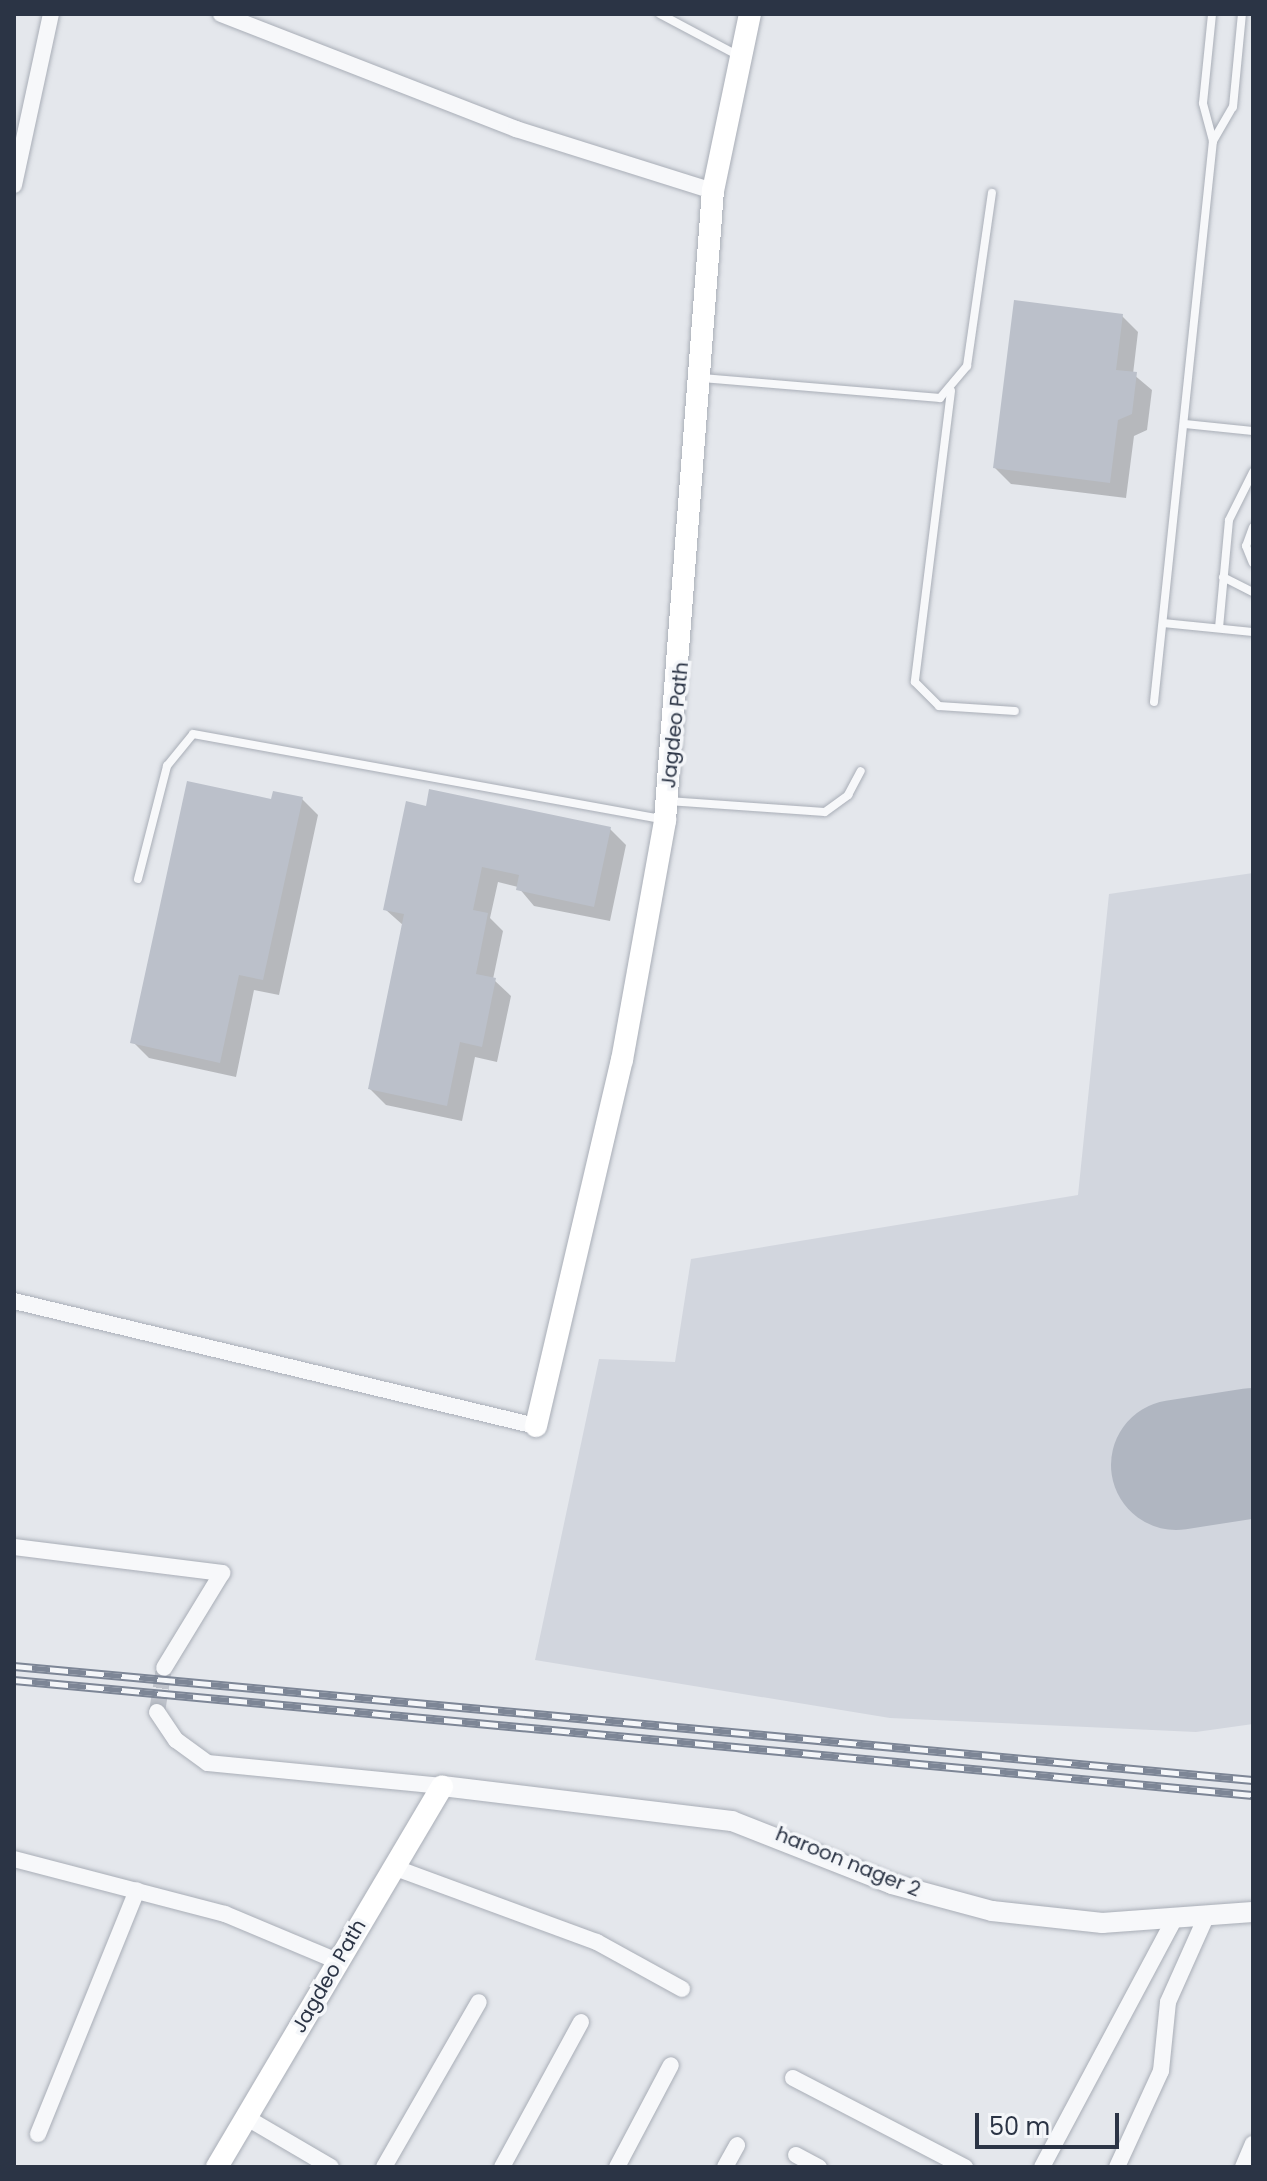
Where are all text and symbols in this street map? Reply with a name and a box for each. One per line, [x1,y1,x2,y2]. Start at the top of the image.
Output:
street label: Jagdeo Path [656,661,694,789]
street label: haroon nager 2 [772,1822,924,1902]
street label: Jagdeo Path [287,1915,371,2037]
scale bar [979,2097,1123,2147]
text: 50 m [989,2110,1050,2143]

